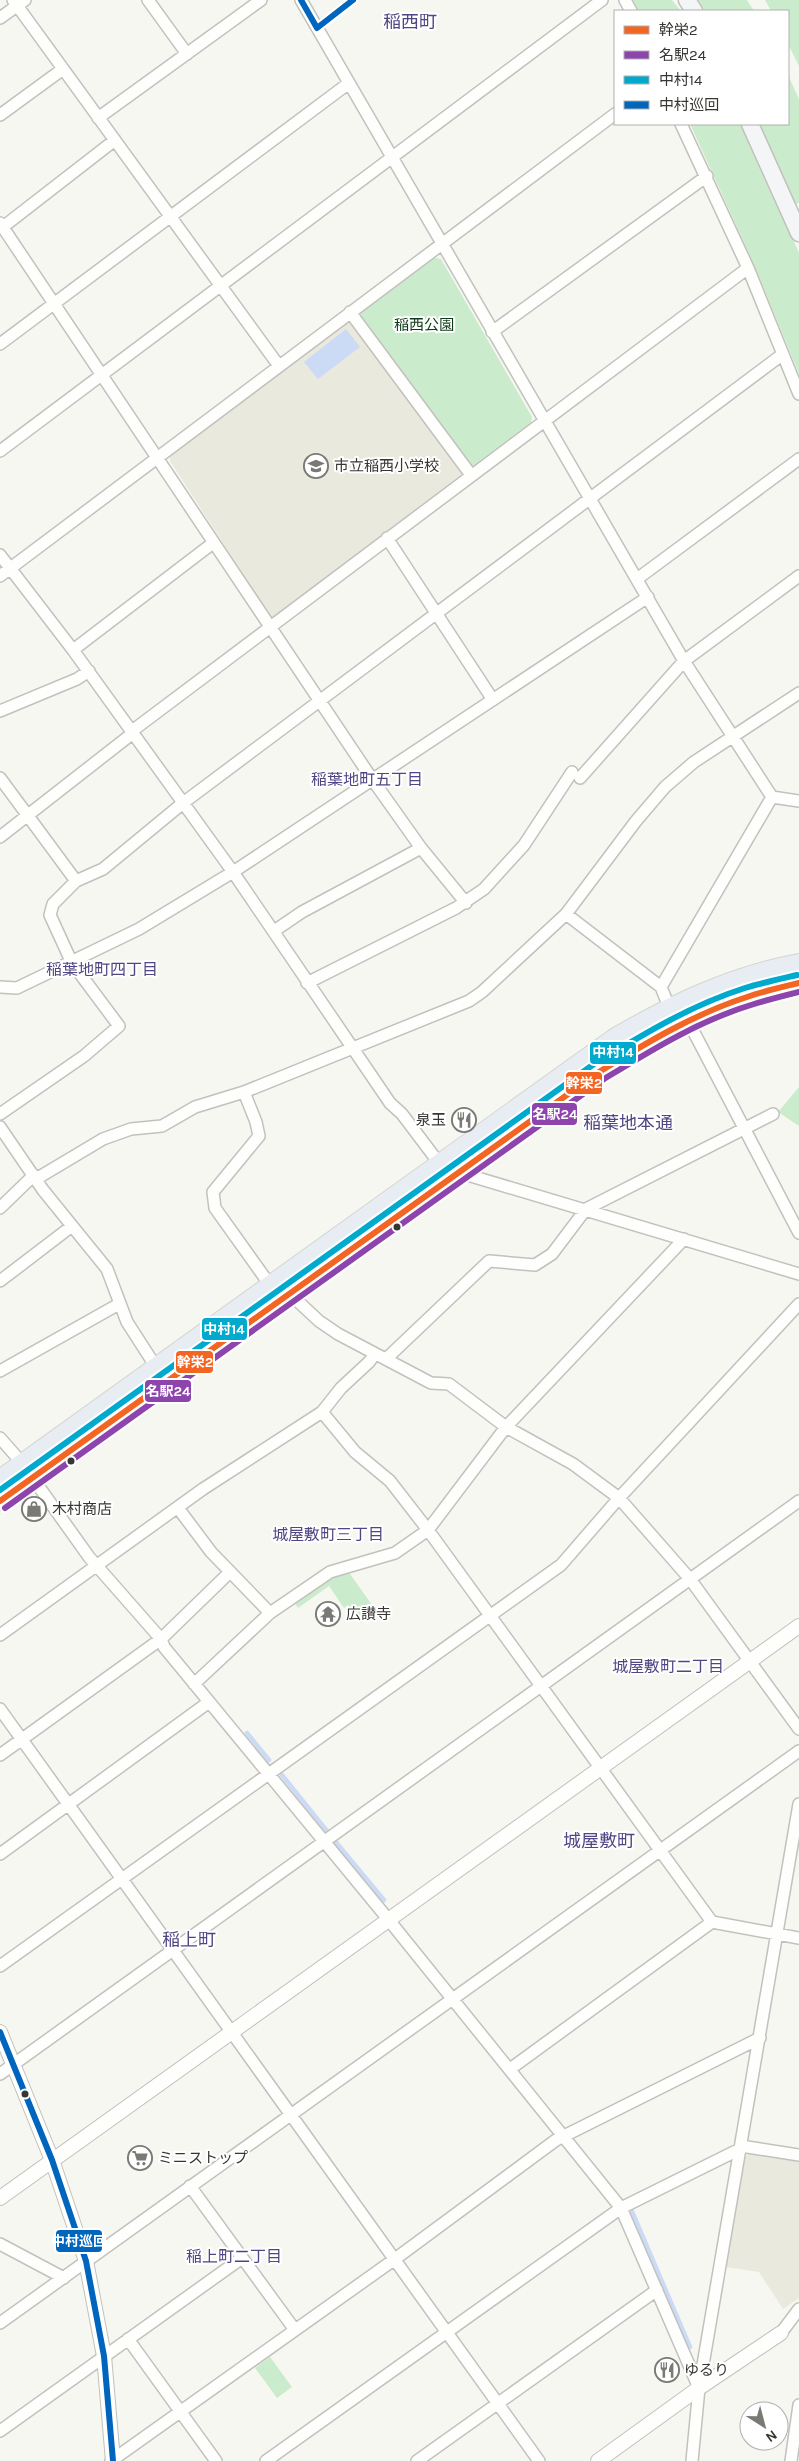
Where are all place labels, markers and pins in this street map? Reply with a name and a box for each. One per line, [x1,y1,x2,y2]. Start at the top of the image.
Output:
school or university icon: 市立稲西小学校 [303,453,329,479]
place label: 市立稲西小学校 [334,457,439,475]
restaurant icon: 泉玉 [451,1107,477,1133]
place label: 泉玉 [416,1111,446,1129]
unlabelled marker [392,1222,402,1232]
unlabelled marker [66,1456,76,1466]
shop icon: 木村商店 [21,1496,47,1522]
place label: 木村商店 [52,1500,112,1518]
temple icon: 広讃寺 [315,1601,341,1627]
place label: 広讃寺 [346,1605,391,1623]
unlabelled marker [20,2089,30,2099]
supermarket icon: ミニストップ [127,2145,153,2171]
place label: ミニストップ [158,2149,248,2167]
restaurant icon: ゆるり [654,2357,680,2383]
place label: ゆるり [684,2361,729,2379]

